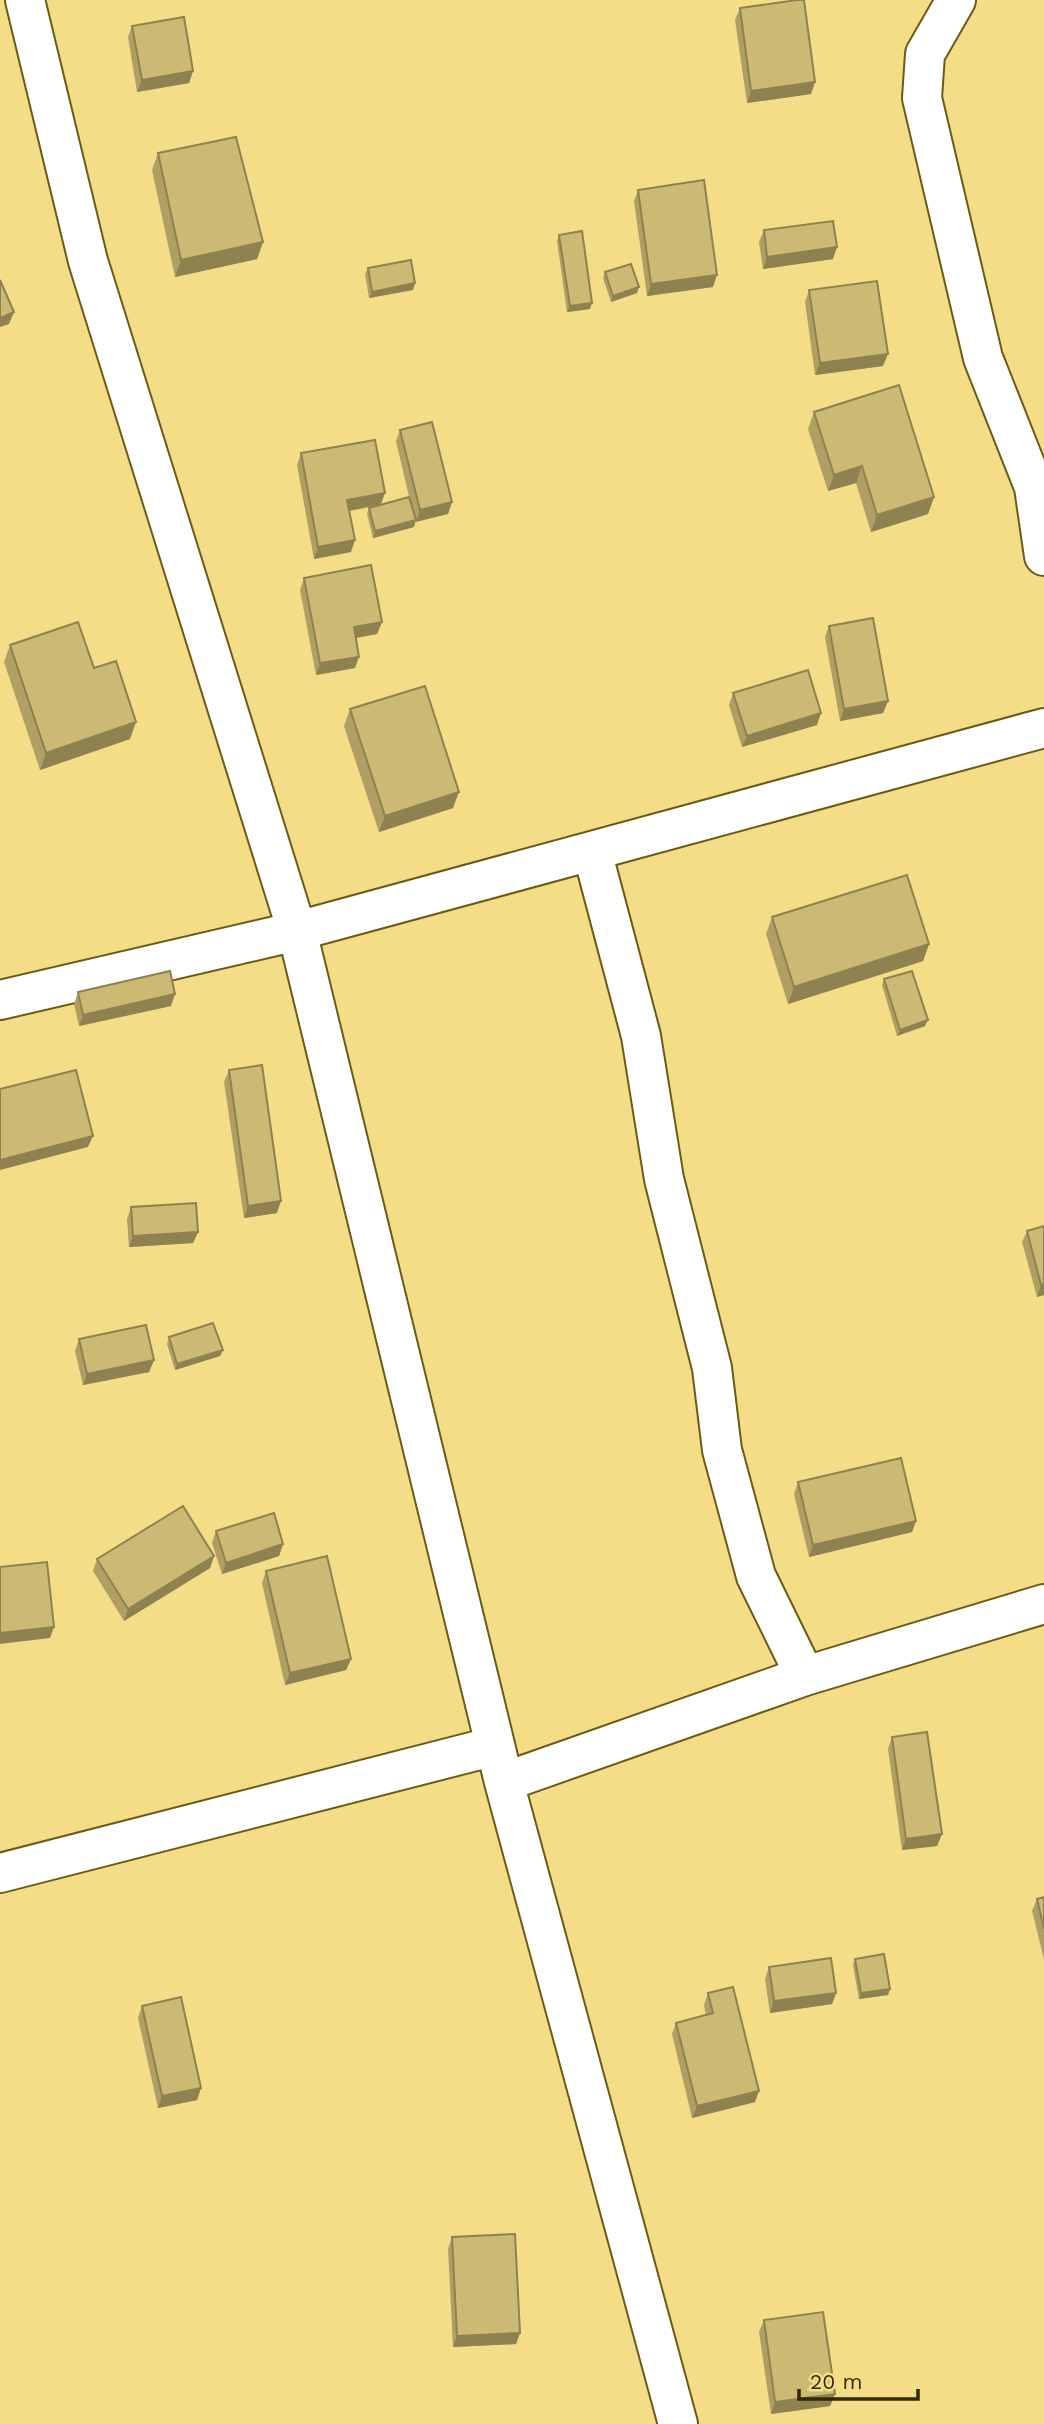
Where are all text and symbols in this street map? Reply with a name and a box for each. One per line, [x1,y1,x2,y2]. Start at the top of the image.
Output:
scale bar [799,2358,918,2402]
text: 20 m [810,2369,862,2394]

